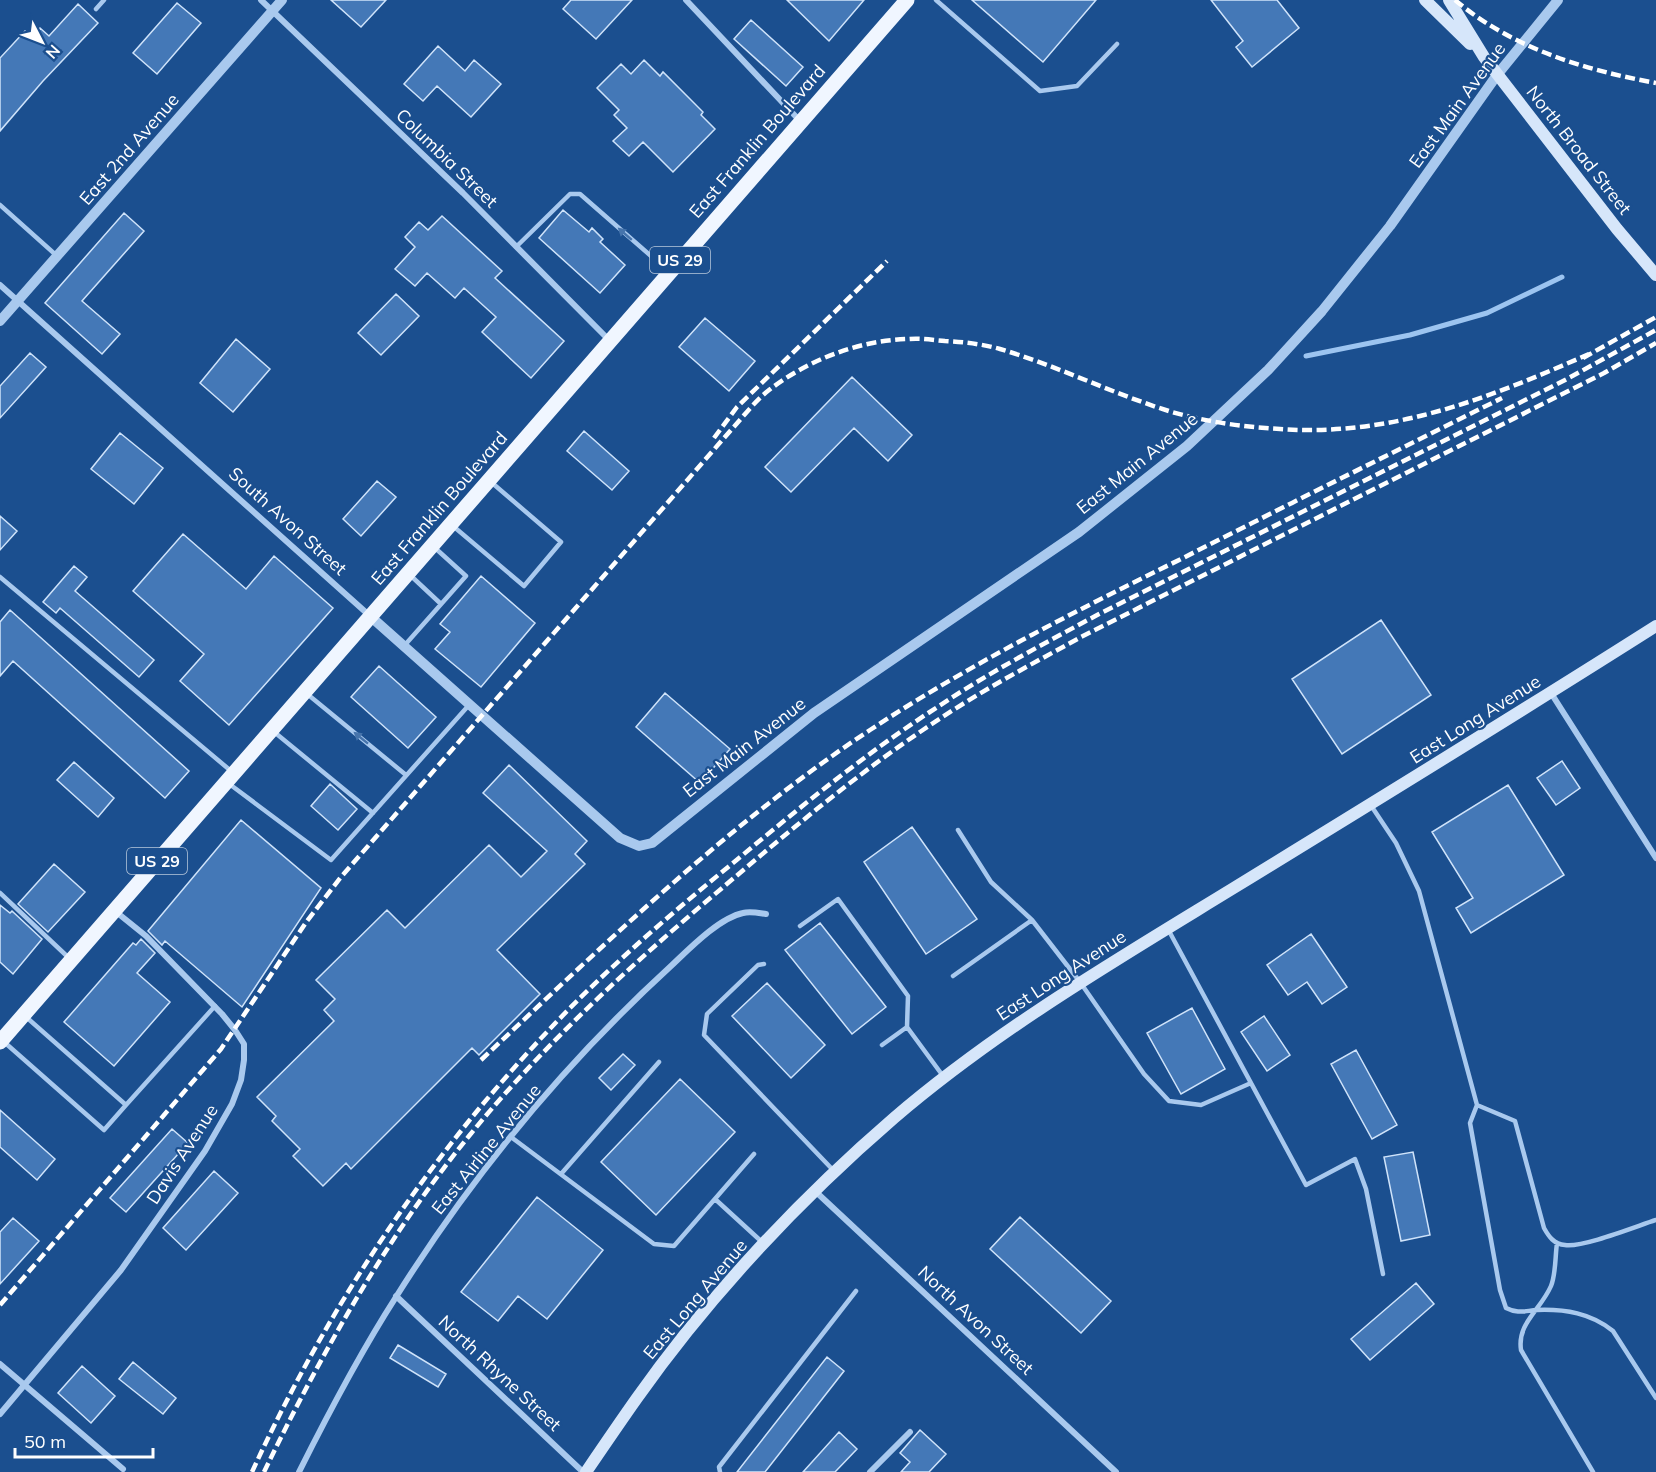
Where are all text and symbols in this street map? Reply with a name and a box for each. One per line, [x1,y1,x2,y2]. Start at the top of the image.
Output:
north arrow [12,12,72,72]
street label: East Main Avenue [1404,38,1510,172]
text: N [42,41,65,63]
street label: East Franklin Boulevard [684,59,830,223]
street label: North Broad Street [1522,81,1636,219]
street label: East 2nd Avenue [74,88,184,210]
street label: Columbia Street [391,104,503,212]
one-way arrow [618,228,633,241]
road number: US 29 [650,247,710,273]
street label: East Main Avenue [1072,407,1202,519]
street label: East Franklin Boulevard [366,426,512,590]
street label: South Avon Street [224,462,352,580]
street label: East Long Avenue [1405,670,1545,768]
street label: East Main Avenue [678,692,810,802]
one-way arrow [353,732,369,745]
road number: US 29 [127,848,187,874]
street label: East Long Avenue [992,925,1130,1025]
street label: East Airline Avenue [426,1079,546,1219]
street label: Davis Avenue [141,1100,223,1208]
street label: East Long Avenue [638,1234,752,1364]
street label: North Avon Street [913,1261,1039,1379]
street label: North Rhyne Street [434,1310,566,1436]
scale bar [15,1421,153,1459]
text: 50 m [24,1430,66,1453]

